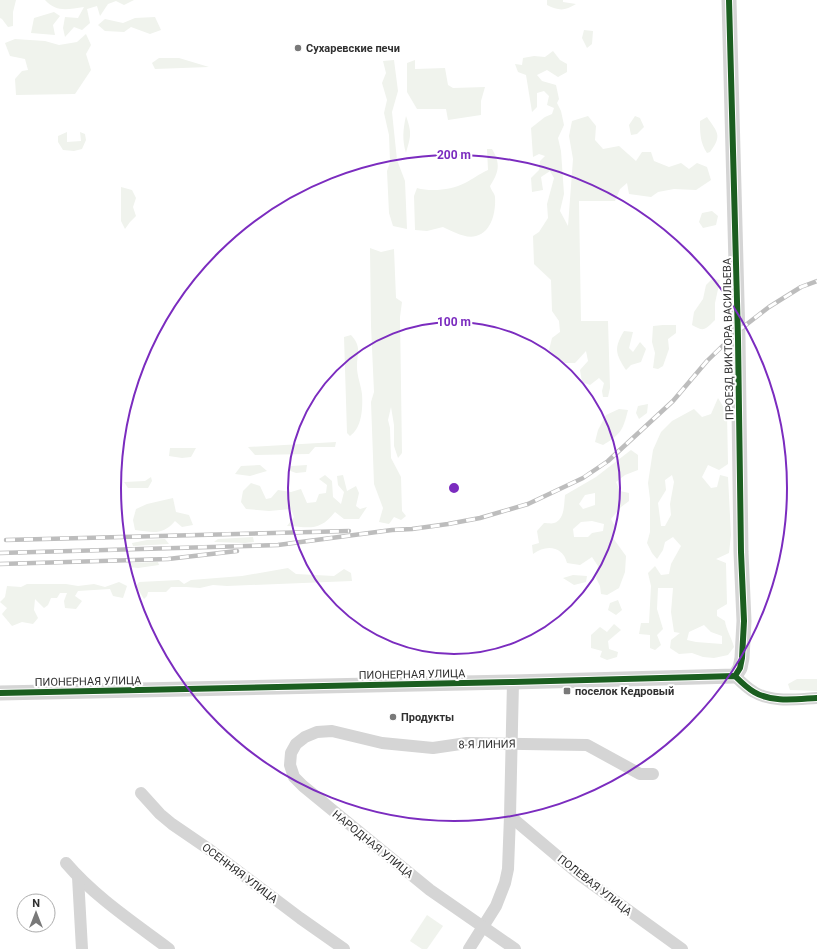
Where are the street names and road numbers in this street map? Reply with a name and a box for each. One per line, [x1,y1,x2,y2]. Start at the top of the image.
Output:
street label: ПРОЕЗД ВИКТОРА ВАСИЛЬЕВА [721,257,736,420]
street label: ПИОНЕРНАЯ УЛИЦА [359,667,466,682]
street label: ПИОНЕРНАЯ УЛИЦА [35,674,142,689]
street label: 8-Я ЛИНИЯ [458,738,516,751]
street label: НАРОДНАЯ УЛИЦА [330,808,416,881]
street label: ОСЕННЯЯ УЛИЦА [199,841,281,906]
street label: ПОЛЕВАЯ УЛИЦА [555,852,635,919]

